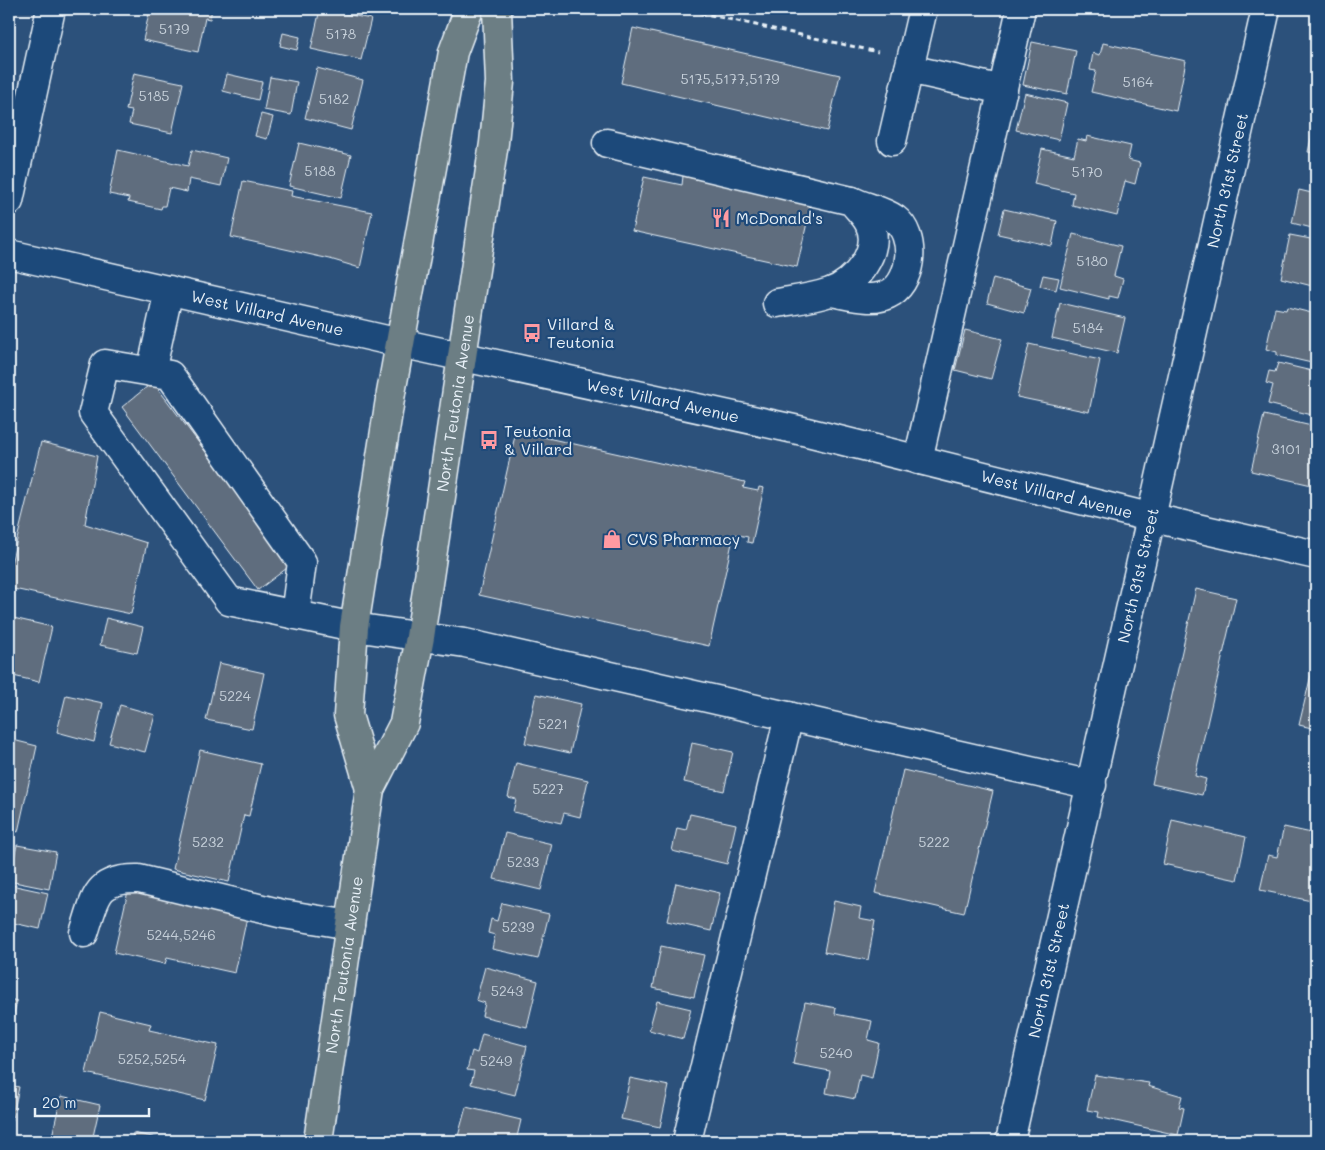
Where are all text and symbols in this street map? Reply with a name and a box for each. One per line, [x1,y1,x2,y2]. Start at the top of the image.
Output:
house number: 5179 [159,19,189,38]
house number: 5178 [326,24,356,43]
house number: 5175,5177,5179 [680,69,780,88]
house number: 5164 [1122,72,1154,91]
house number: 5185 [138,86,170,105]
house number: 5182 [319,89,349,108]
street label: North 31st Street [1201,111,1252,250]
house number: 5188 [304,161,336,180]
house number: 5170 [1072,162,1103,181]
restaurant icon: McDonald's [710,207,732,229]
place label: McDonald's [736,207,823,228]
house number: 5180 [1076,251,1108,270]
street label: West Villard Avenue [189,285,346,340]
street label: North Teutonia Avenue [431,313,478,493]
place label: Villard & Teutonia [547,313,615,352]
house number: 5184 [1072,318,1104,337]
bus stop icon: Villard & Teutonia [521,322,543,344]
street label: West Villard Avenue [585,373,741,427]
place label: Teutonia & Villard [504,420,572,459]
bus stop icon: Teutonia & Villard [478,429,500,451]
house number: 3101 [1271,439,1301,458]
street label: West Villard Avenue [979,465,1135,523]
street label: North 31st Street [1112,506,1163,645]
shop icon: CVS Pharmacy [601,528,623,550]
place label: CVS Pharmacy [627,528,740,549]
house number: 5224 [219,686,252,705]
house number: 5221 [538,714,568,733]
house number: 5227 [532,779,564,798]
house number: 5232 [192,832,224,851]
house number: 5222 [918,832,950,851]
house number: 5233 [507,852,539,871]
street label: North Teutonia Avenue [320,875,367,1055]
street label: North 31st Street [1023,901,1074,1040]
house number: 5239 [502,917,534,936]
house number: 5244,5246 [146,925,216,944]
house number: 5243 [491,981,523,1000]
house number: 5240 [820,1043,853,1062]
house number: 5252,5254 [118,1049,187,1068]
house number: 5249 [480,1051,512,1070]
scale bar [35,1085,149,1117]
text: 20 m [42,1092,76,1112]

